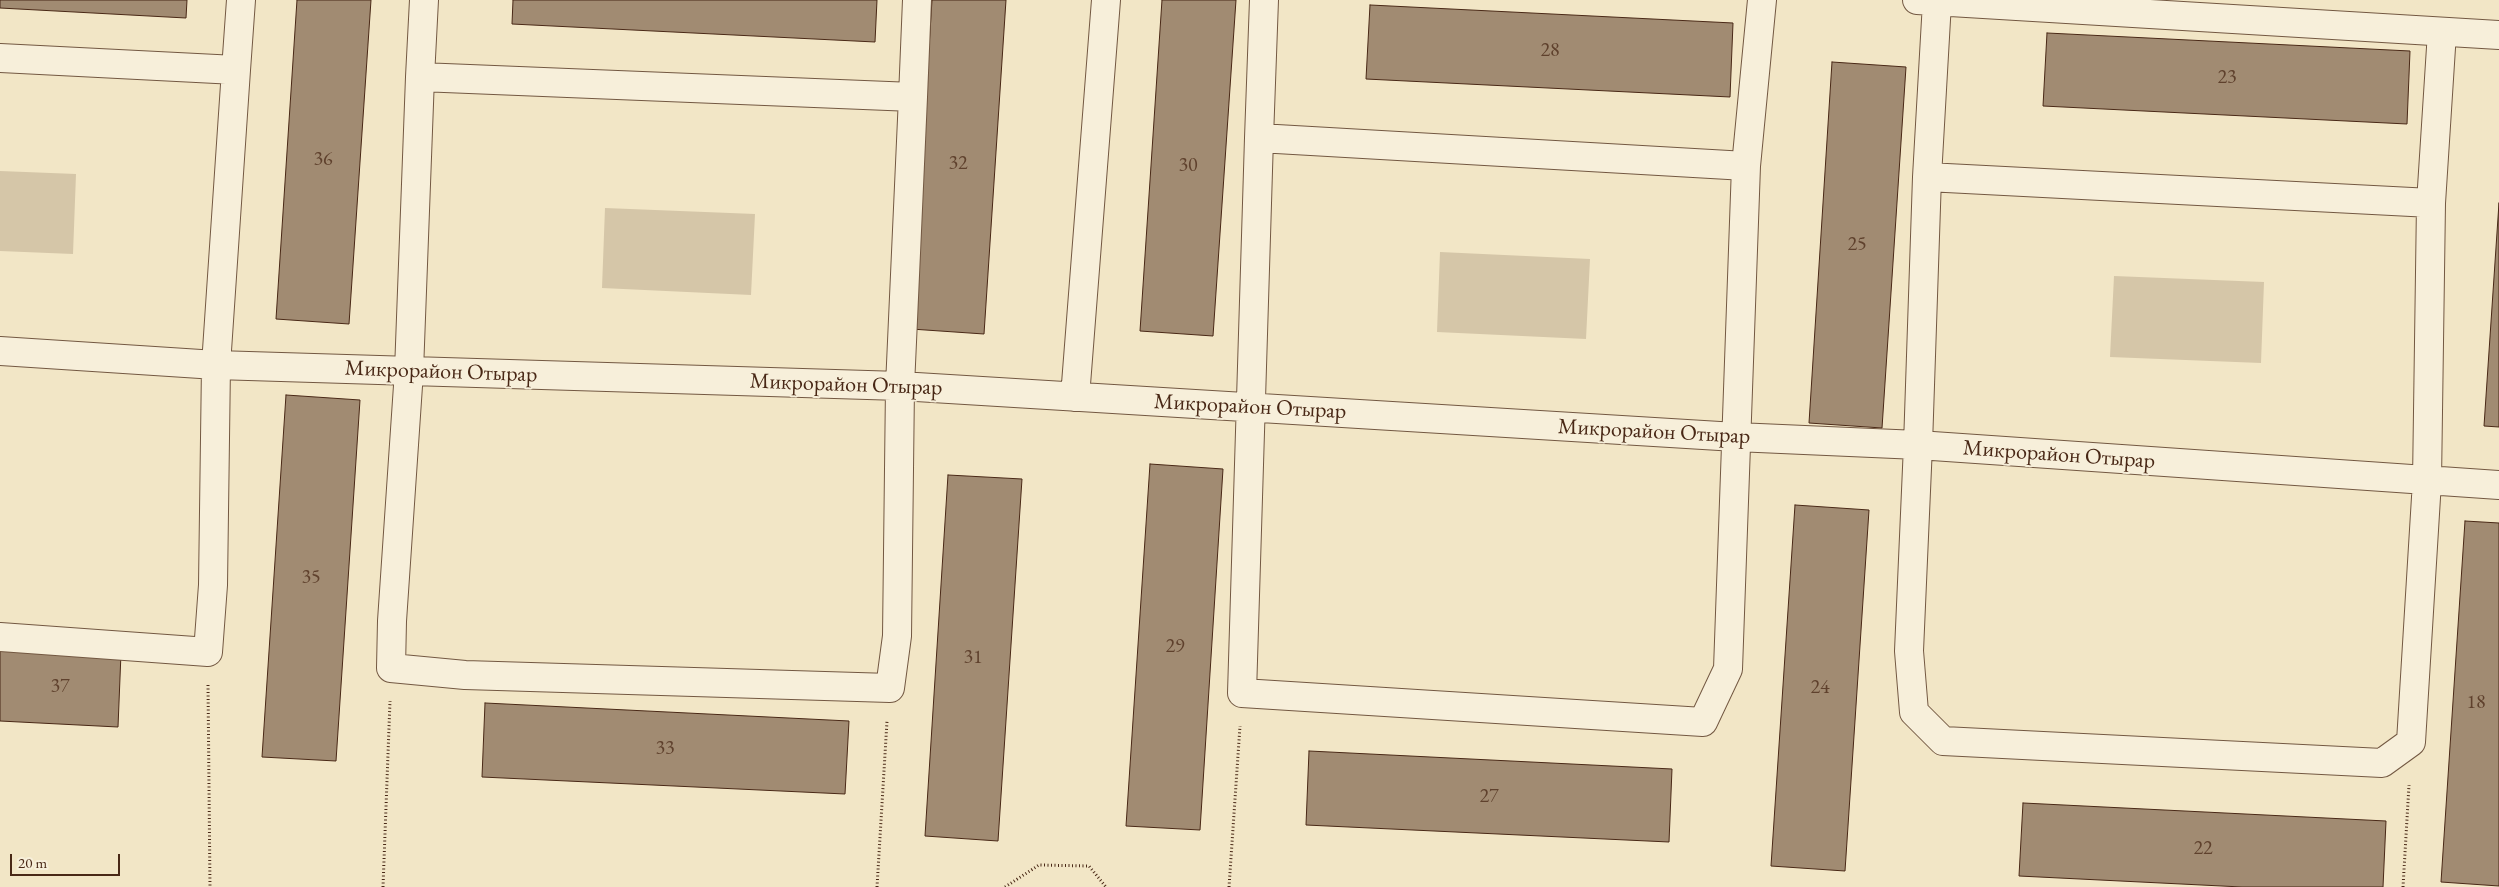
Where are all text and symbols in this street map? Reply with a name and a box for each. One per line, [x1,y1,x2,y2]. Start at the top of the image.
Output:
house number: 28 [1540,39,1560,63]
house number: 23 [2217,66,2237,90]
house number: 36 [313,148,333,172]
house number: 32 [948,152,968,176]
house number: 30 [1178,154,1198,178]
house number: 25 [1847,233,1867,257]
street label: Микрорайон Отырар [344,355,538,389]
street label: Микрорайон Отырар [749,368,943,402]
street label: Микрорайон Отырар [1153,389,1347,425]
street label: Микрорайон Отырар [1557,414,1751,450]
street label: Микрорайон Отырар [1962,435,2156,475]
house number: 35 [301,566,321,590]
house number: 29 [1165,635,1185,659]
house number: 31 [963,646,983,670]
house number: 37 [50,675,70,699]
house number: 24 [1810,676,1830,700]
house number: 18 [2466,691,2486,715]
house number: 33 [655,737,675,761]
house number: 27 [1479,785,1499,809]
house number: 22 [2193,837,2213,861]
scale bar [12,844,122,876]
text: 20 m [18,853,47,872]

